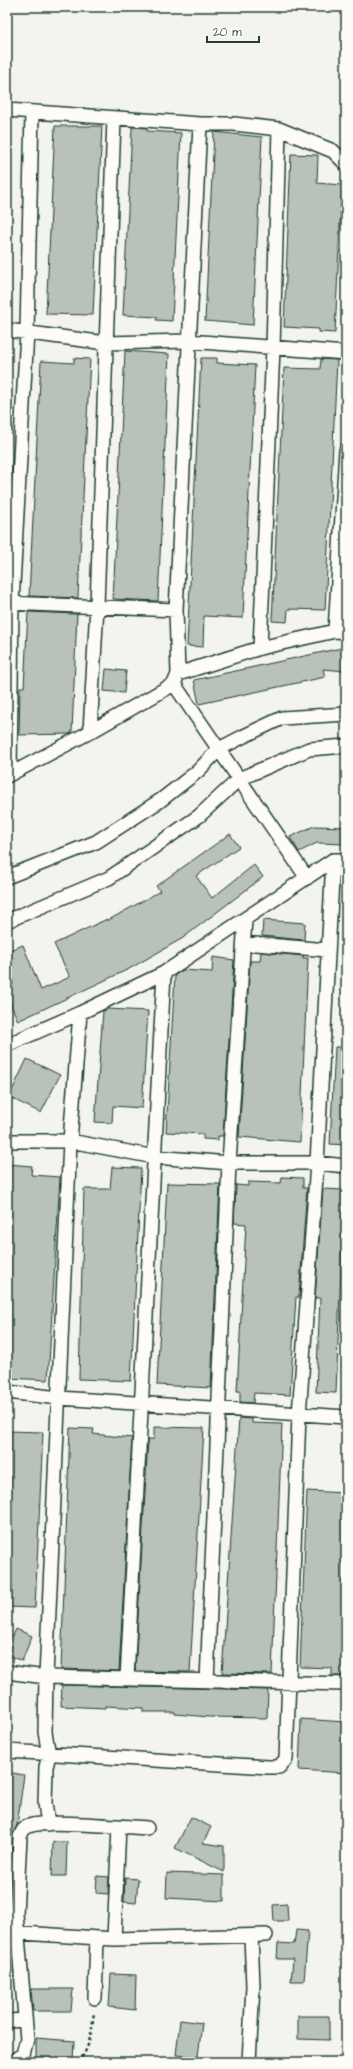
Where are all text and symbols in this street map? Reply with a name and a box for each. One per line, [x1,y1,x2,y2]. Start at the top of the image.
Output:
scale bar [207,18,259,44]
text: 20 m [213,24,242,41]

